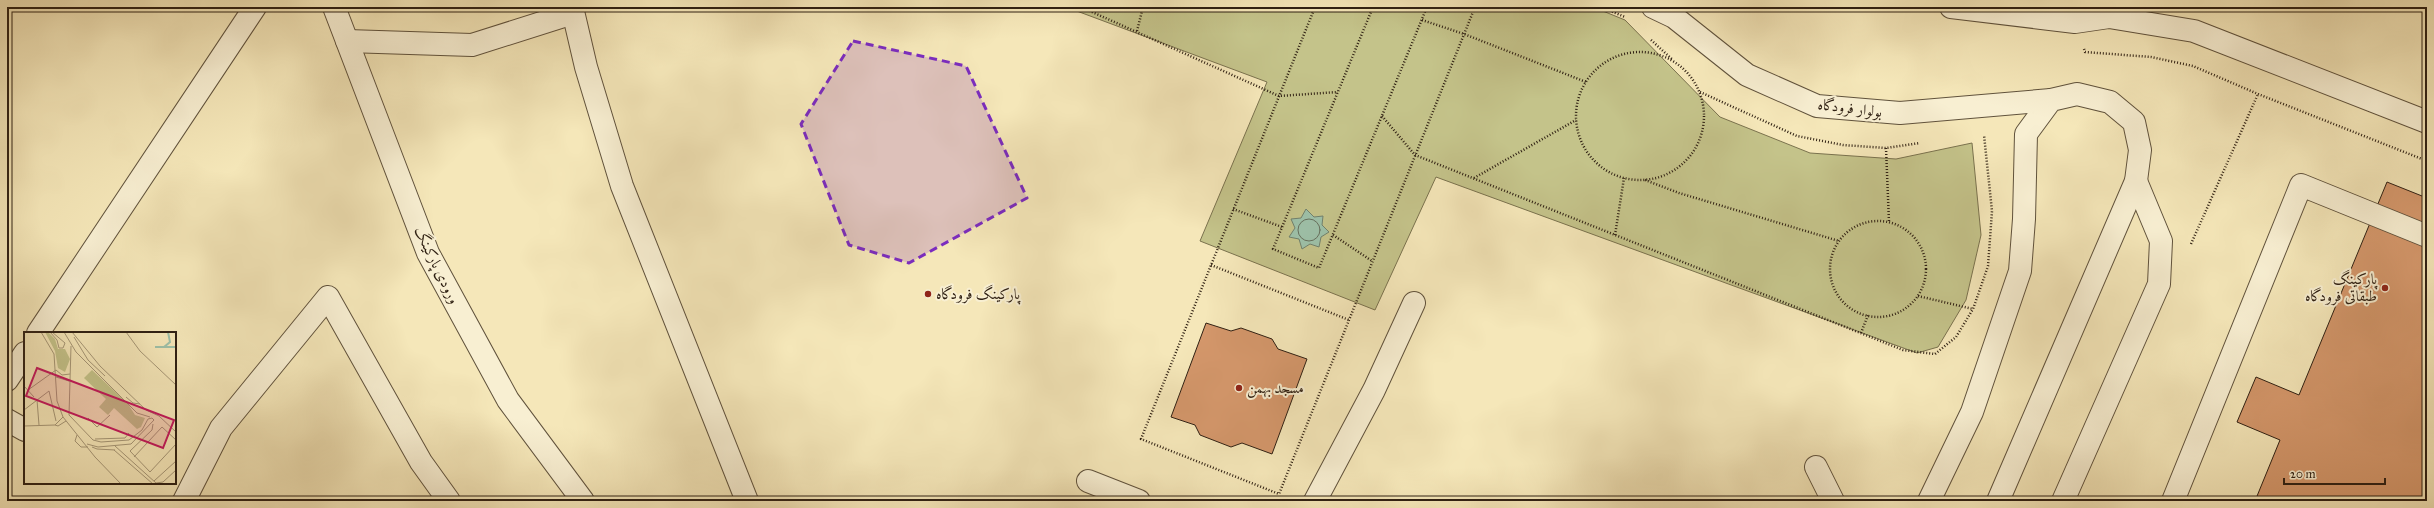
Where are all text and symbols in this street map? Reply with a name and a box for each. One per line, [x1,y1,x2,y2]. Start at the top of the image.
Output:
street label: بولوار فرودگاه [1817,95,1883,122]
street label: ورودی پارکینگ [409,223,464,307]
place label: پارکینگ طبقاتی فرودگاه [2305,269,2378,306]
marker: پارکینگ طبقاتی فرودگاه [2380,283,2390,293]
place label: پارکینگ فرودگاه [936,284,1021,305]
marker: پارکینگ فرودگاه [923,289,933,299]
inset map [24,332,176,484]
place label: مسجد بهمن [1247,379,1304,398]
marker: مسجد بهمن [1234,383,1244,393]
scale bar [2284,460,2385,486]
text: 20 m [2290,467,2316,481]

